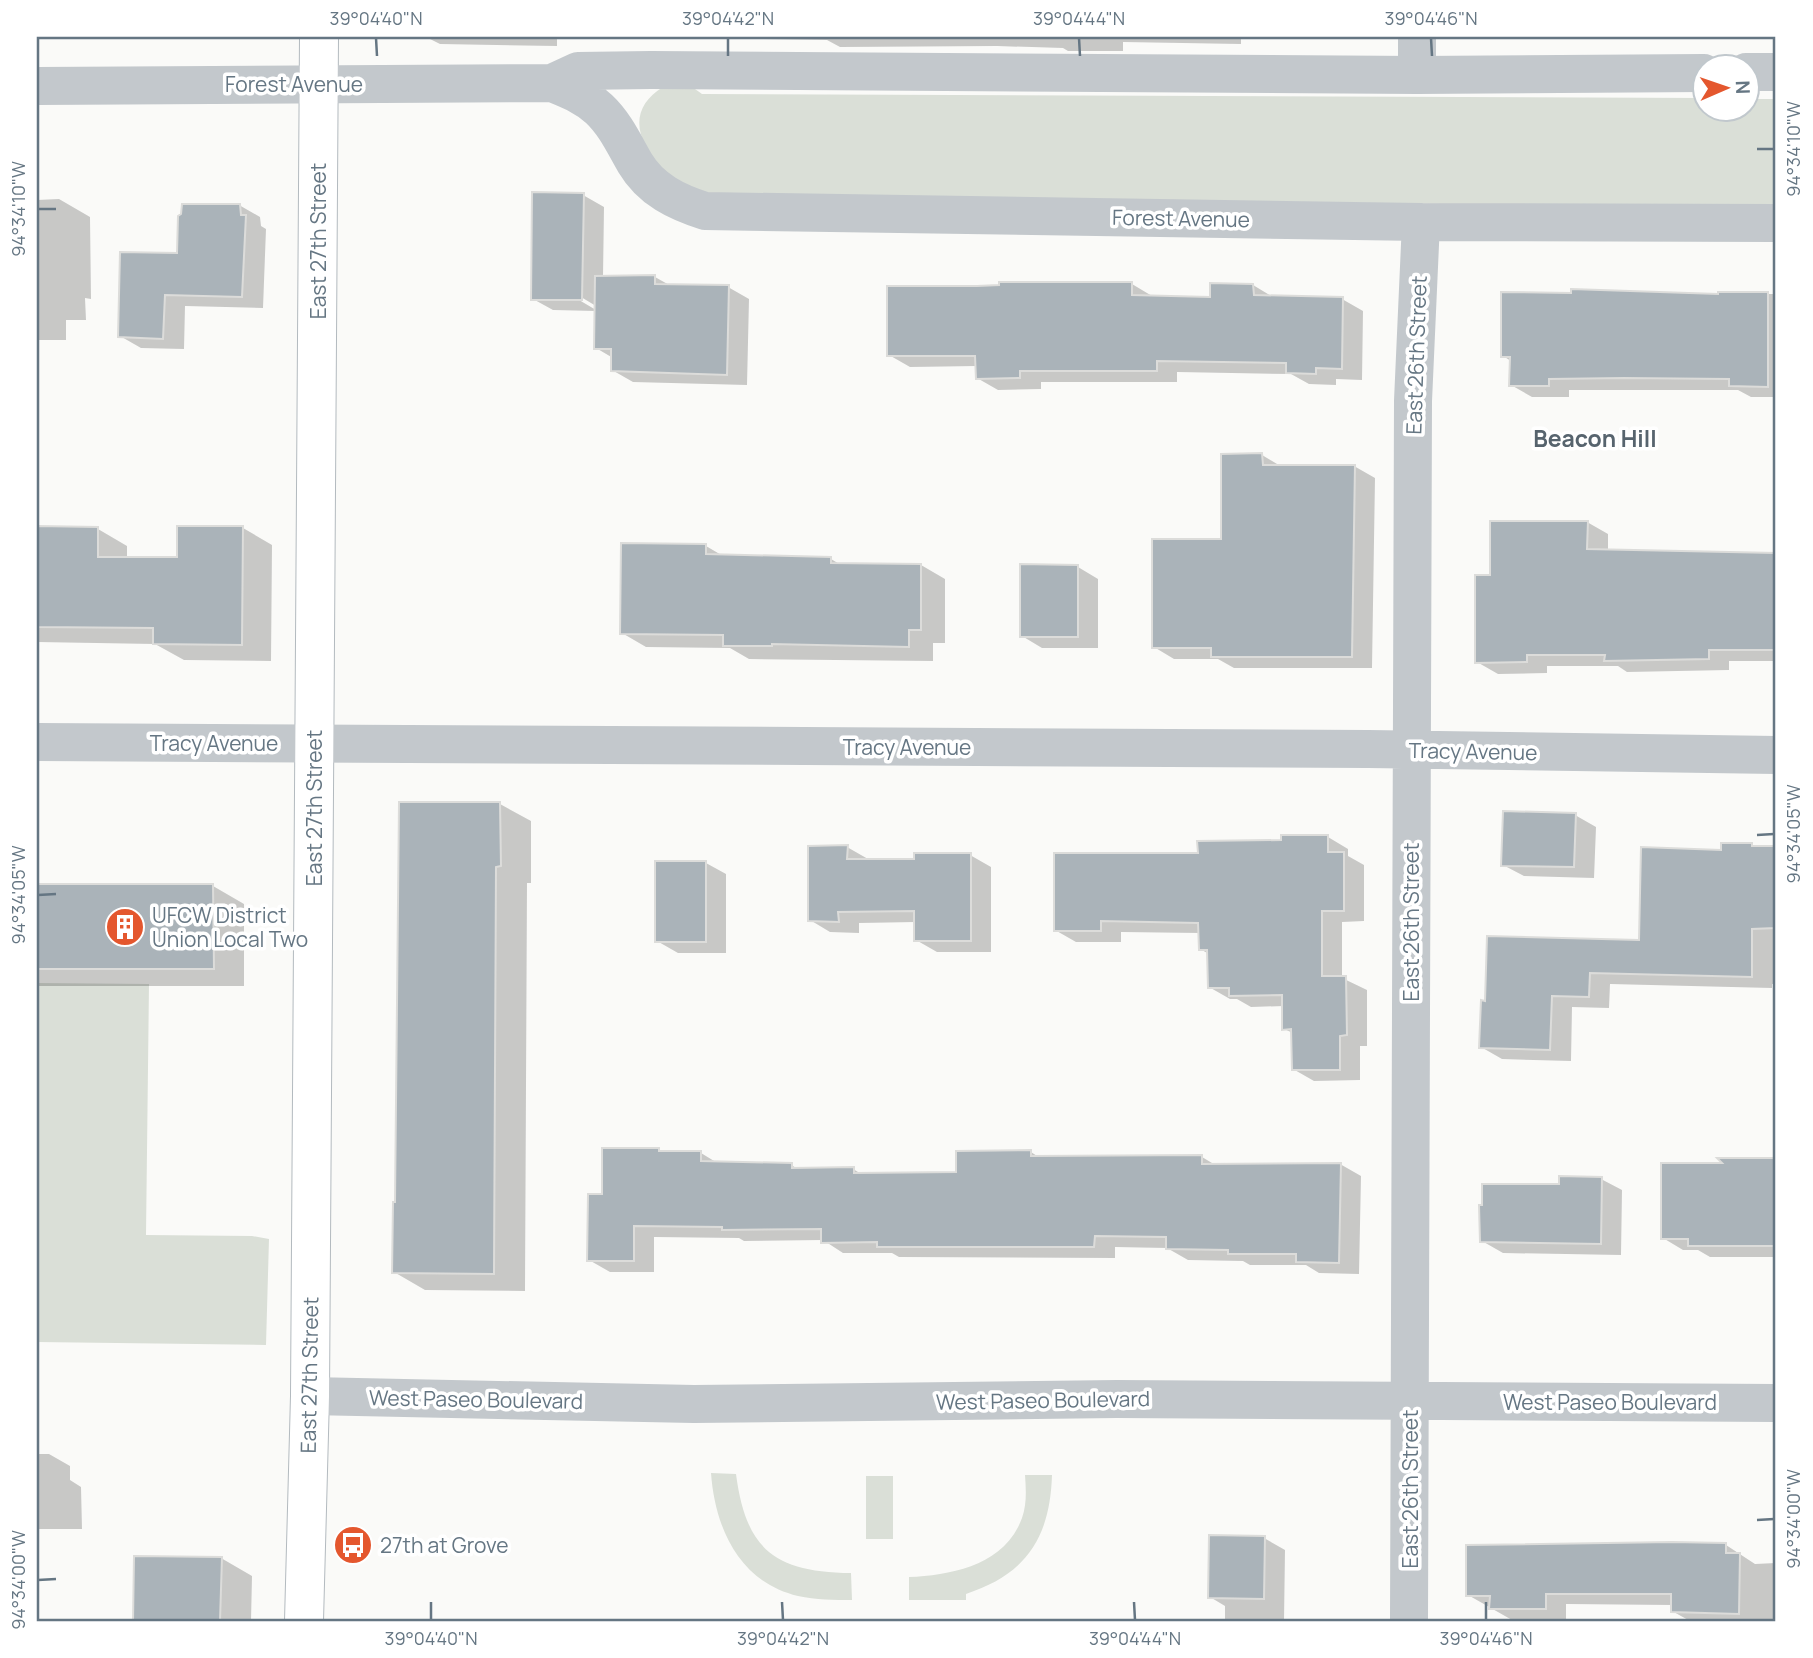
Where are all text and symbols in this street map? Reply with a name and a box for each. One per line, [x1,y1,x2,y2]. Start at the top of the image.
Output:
text: 39°04'40"N [330,6,422,30]
text: 39°04'42"N [682,6,774,30]
text: 39°04'44"N [1033,6,1125,30]
text: 39°04'46"N [1384,6,1478,30]
north arrow [1690,52,1760,122]
street label: Forest Avenue [225,70,363,98]
text: N [1730,80,1756,95]
text: 94°34'10"W [1781,101,1805,197]
text: 94°34'10"W [6,161,30,257]
street label: East 27th Street [304,163,332,319]
street label: Forest Avenue [1112,203,1250,233]
street label: East 26th Street [1399,275,1433,435]
district label: Beacon Hill [1533,422,1657,454]
street label: Tracy Avenue [150,729,278,757]
street label: East 27th Street [300,730,328,886]
street label: Tracy Avenue [843,733,971,761]
street label: Tracy Avenue [1408,736,1538,766]
text: 94°34'05"W [1781,784,1805,884]
street label: East 26th Street [1397,842,1425,1002]
text: 94°34'05"W [6,845,30,945]
place label: UFCW District Union Local Two [152,901,308,953]
building icon: UFCW District Union Local Two [104,906,146,948]
street label: East 27th Street [294,1296,324,1454]
street label: West Paseo Boulevard [369,1383,583,1415]
street label: West Paseo Boulevard [936,1384,1150,1416]
street label: West Paseo Boulevard [1503,1388,1717,1416]
street label: East 26th Street [1396,1409,1424,1569]
text: 94°34'00"W [1781,1469,1805,1569]
bus stop icon: 27th at Grove [332,1524,374,1566]
text: 94°34'00"W [6,1530,30,1630]
place label: 27th at Grove [380,1531,509,1559]
text: 39°04'40"N [385,1626,477,1650]
text: 39°04'42"N [737,1626,829,1650]
text: 39°04'44"N [1089,1626,1181,1650]
text: 39°04'46"N [1439,1626,1533,1650]

